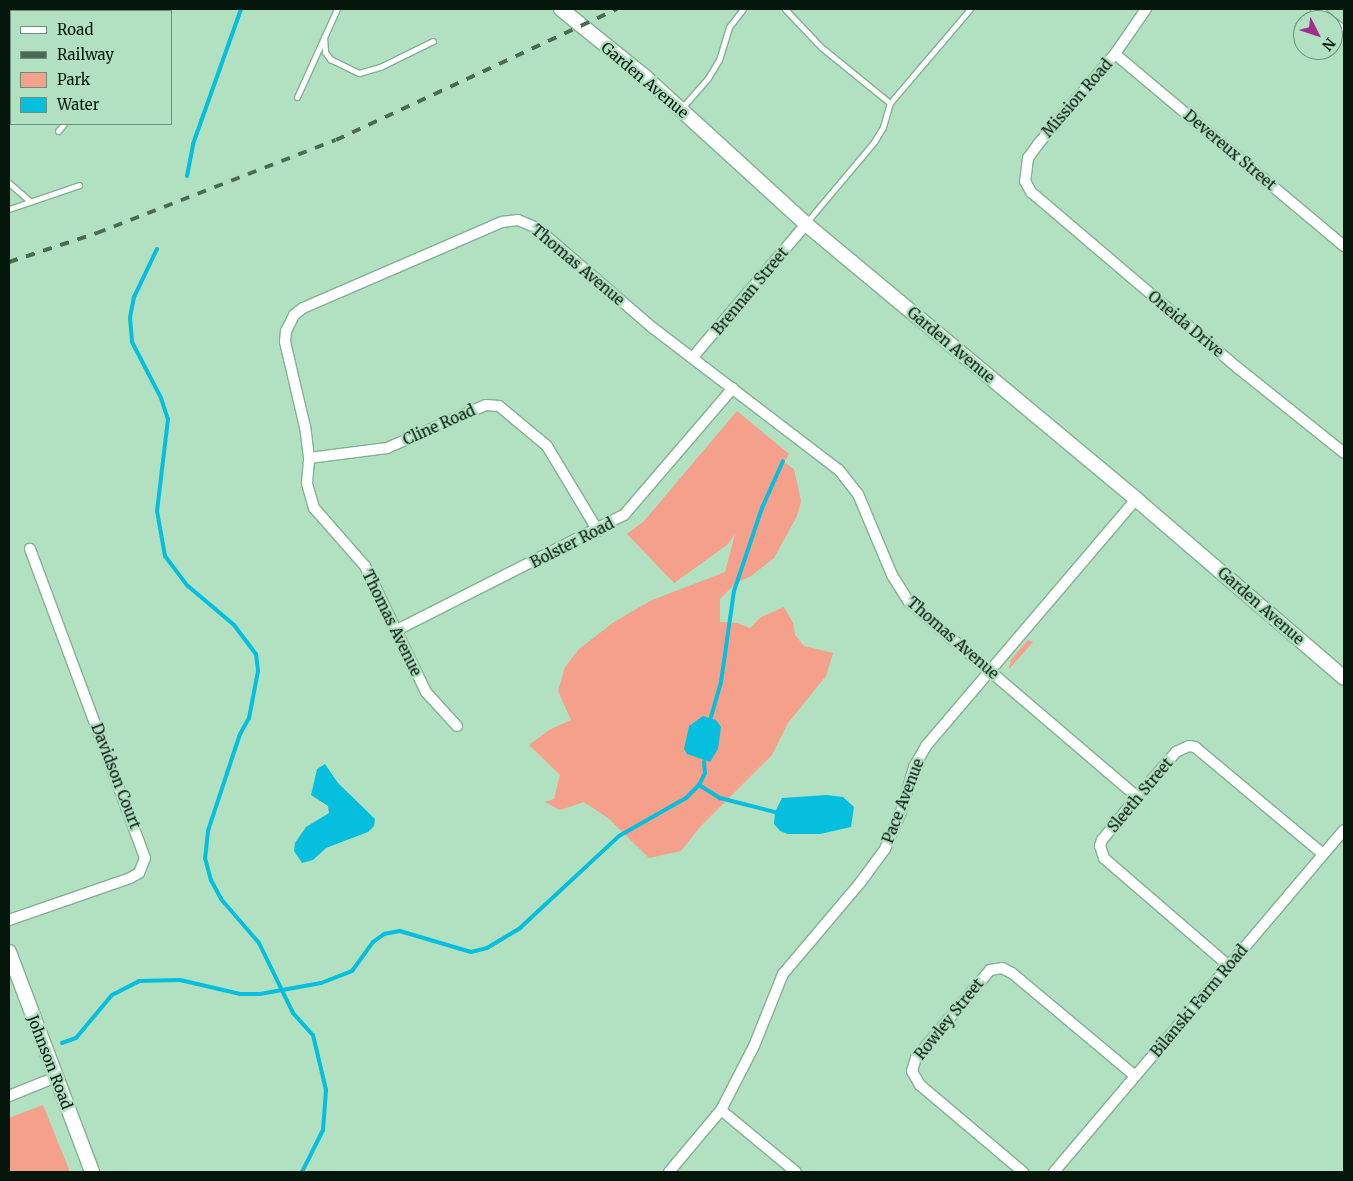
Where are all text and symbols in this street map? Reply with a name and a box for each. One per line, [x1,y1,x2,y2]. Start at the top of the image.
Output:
legend [10,10,172,125]
north arrow [1293,10,1343,60]
text: Road [57,20,93,39]
text: N [1318,34,1339,54]
street label: Garden Avenue [598,38,692,122]
text: Railway [57,45,114,64]
street label: Mission Road [1038,55,1116,141]
text: Park [57,70,90,89]
text: Water [57,95,99,114]
street label: Devereux Street [1180,106,1280,194]
street label: Thomas Avenue [528,221,628,309]
street label: Brennan Street [708,244,792,338]
street label: Oneida Drive [1145,287,1227,361]
street label: Garden Avenue [904,303,998,387]
street label: Cline Road [400,401,478,449]
street label: Bolster Road [527,514,617,572]
street label: Garden Avenue [1214,564,1308,648]
street label: Thomas Avenue [359,567,425,679]
street label: Thomas Avenue [903,593,1003,683]
street label: Davidson Court [88,721,144,831]
street label: Sleeth Street [1104,754,1176,836]
street label: Pace Avenue [879,756,927,846]
street label: Bilanski Farm Road [1147,941,1251,1061]
street label: Rowley Street [911,975,987,1063]
street label: Johnson Road [24,1012,76,1112]

